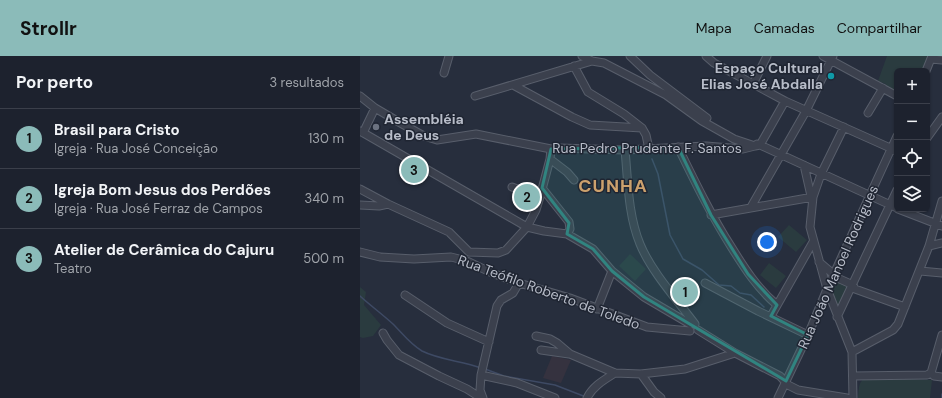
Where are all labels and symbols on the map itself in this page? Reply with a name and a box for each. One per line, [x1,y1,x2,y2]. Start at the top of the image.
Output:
place label: Espaço Cultural Elias José Abdalla [701,59,823,93]
marker: Espaço Cultural Elias José Abdalla [826,71,836,81]
place label: Assembléia de Deus [384,110,464,144]
marker: Assembléia de Deus [371,122,381,132]
street label: Rua Pedro Prudente F. Santos [552,139,742,157]
pin: 3 [401,155,427,185]
district label: CUNHA [578,174,648,198]
pin: 2 [514,182,540,212]
street label: Rua João Manoel Rodrigues [794,182,882,352]
your location [757,232,777,252]
street label: Rua Teófilo Roberto de Toledo [455,251,643,333]
pin: 1 [672,277,698,307]

